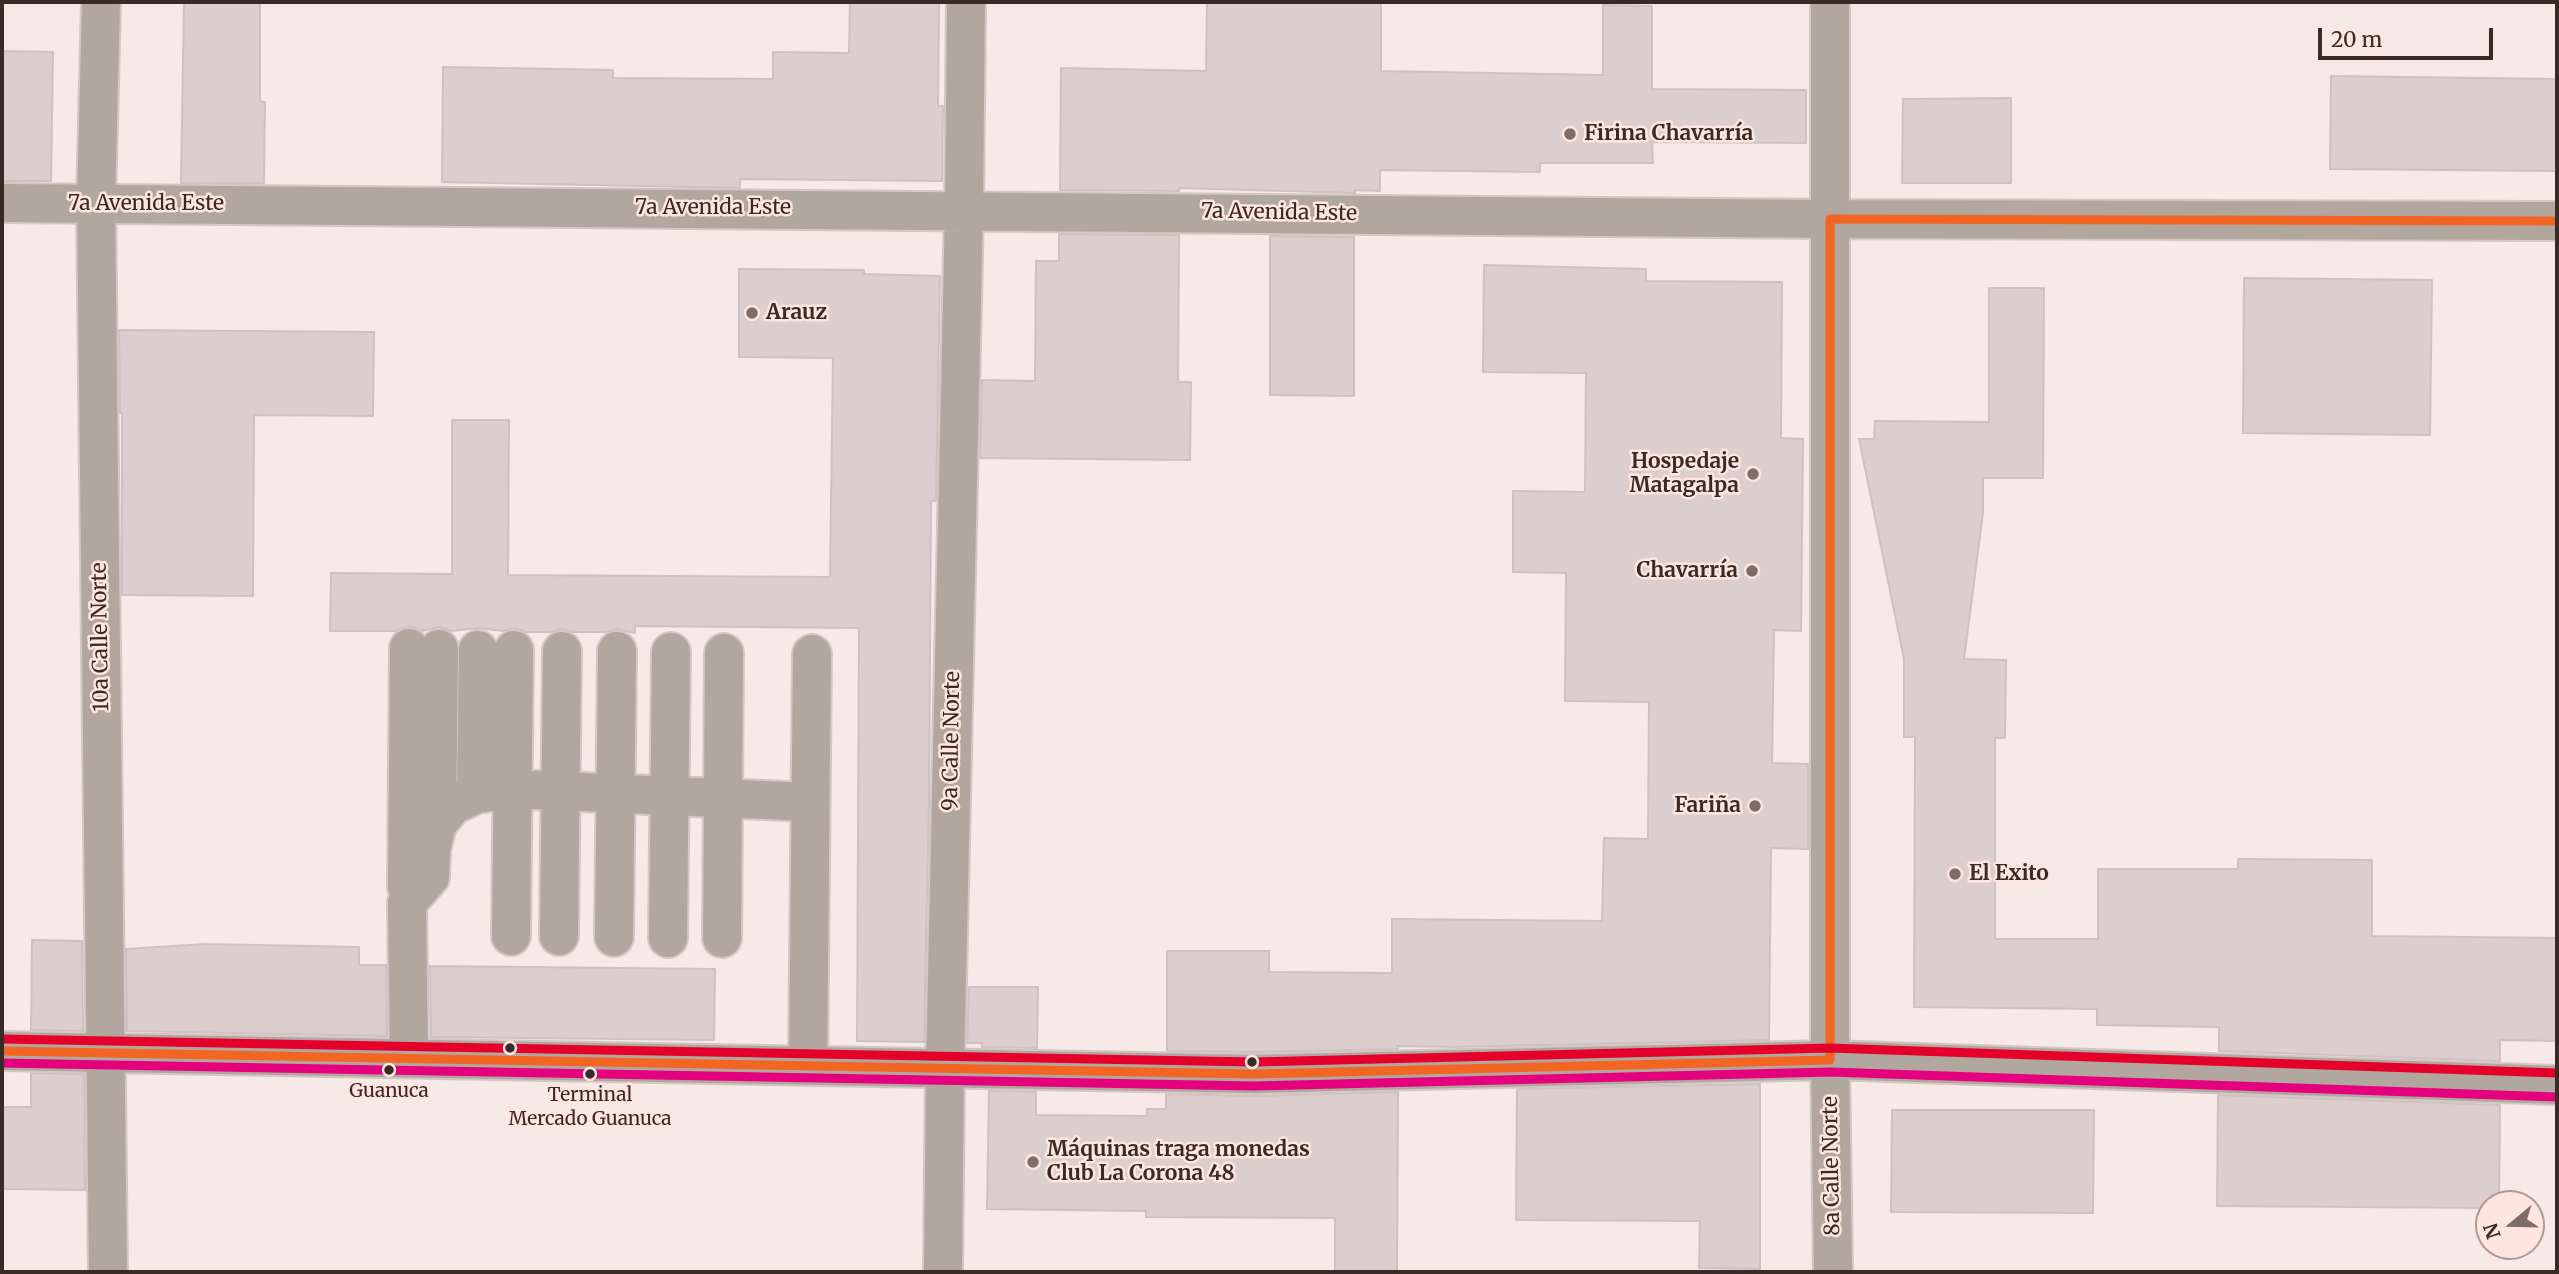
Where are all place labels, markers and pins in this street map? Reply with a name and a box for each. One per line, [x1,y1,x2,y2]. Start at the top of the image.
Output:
place label: Firina Chavarría [1584,121,1753,147]
marker: Firina Chavarría [1562,126,1578,142]
place label: Arauz [766,300,827,326]
marker: Arauz [744,305,760,321]
place label: Hospedaje Matagalpa [1629,449,1739,499]
marker: Hospedaje Matagalpa [1745,466,1761,482]
place label: Chavarría [1637,558,1738,584]
marker: Chavarría [1744,563,1760,579]
place label: Fariña [1674,793,1741,819]
marker: Fariña [1747,798,1763,814]
place label: El Exito [1969,861,2049,887]
marker: El Exito [1947,866,1963,882]
unlabelled marker [503,1041,517,1055]
unlabelled marker [1245,1055,1259,1069]
marker: Guanuca [382,1063,396,1077]
marker: Terminal Mercado Guanuca [583,1067,597,1081]
place label: Guanuca [349,1081,429,1103]
place label: Terminal Mercado Guanuca [508,1085,672,1129]
place label: Máquinas traga monedas Club La Corona 48 [1047,1137,1310,1187]
marker: Máquinas traga monedas Club La Corona 48 [1025,1154,1041,1170]

